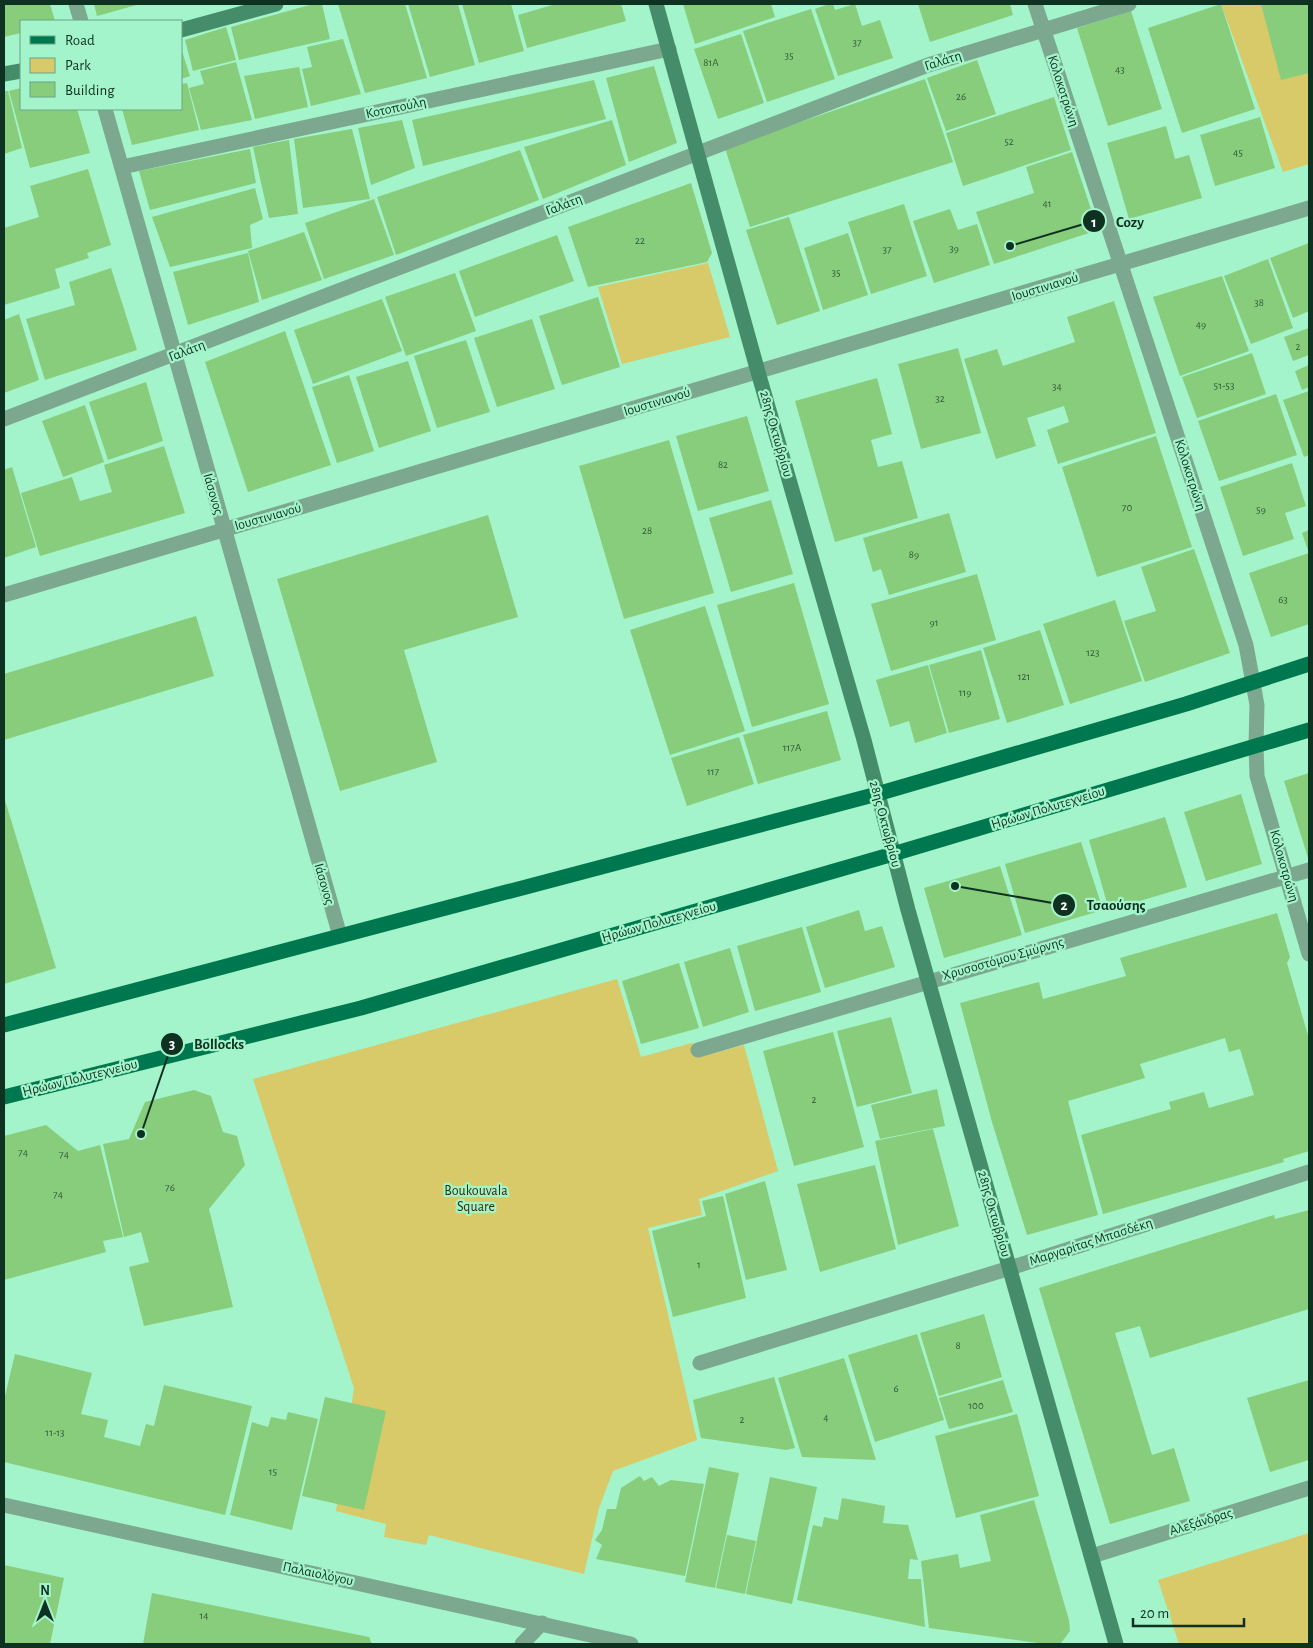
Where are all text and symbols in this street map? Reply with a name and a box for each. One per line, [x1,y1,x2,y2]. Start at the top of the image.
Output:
legend [20,20,182,110]
text: Road [65,33,95,48]
house number: 37 [852,37,862,48]
street label: Γαλάτη [923,48,963,74]
house number: 35 [784,50,794,61]
street label: Κολοκοτρώνη [1045,53,1081,129]
house number: 81Α [703,57,719,68]
text: Park [65,58,91,73]
house number: 43 [1115,64,1125,75]
text: Building [65,83,115,98]
house number: 26 [956,91,966,102]
street label: Κοτοπούλη [364,95,428,121]
house number: 52 [1004,136,1014,147]
house number: 45 [1233,147,1243,158]
street label: Γαλάτη [544,192,584,218]
house number: 41 [1042,198,1052,209]
callout: Cozy [1082,206,1154,236]
text: 1 [1091,215,1097,230]
text: Cozy [1116,215,1144,230]
house number: 22 [635,235,645,246]
house number: 39 [949,243,959,254]
house number: 37 [882,244,892,255]
house number: 35 [831,267,841,278]
street label: Ιουστινιανού [1010,270,1080,304]
house number: 38 [1254,297,1264,308]
house number: 49 [1196,319,1206,330]
street label: Γαλάτη [167,338,207,364]
house number: 2 [1295,341,1301,352]
house number: 51-53 [1214,380,1235,391]
house number: 34 [1052,381,1062,392]
street label: Ιουστινιανού [622,385,692,419]
street label: 28ης Οκτωβρίου [757,389,795,479]
house number: 32 [935,393,945,404]
street label: Κολοκοτρώνη [1172,437,1208,513]
house number: 82 [718,459,728,470]
street label: Ιάσονος [200,472,226,517]
street label: Ιουστινιανού [233,501,303,533]
house number: 70 [1122,502,1132,513]
house number: 59 [1256,504,1266,515]
house number: 28 [642,525,652,536]
house number: 89 [909,549,919,560]
house number: 63 [1278,594,1288,605]
house number: 91 [930,617,938,628]
house number: 123 [1086,647,1100,658]
house number: 121 [1018,671,1030,682]
house number: 119 [959,687,971,698]
house number: 117A [783,742,802,753]
house number: 117 [707,766,719,777]
street label: 28ης Οκτωβρίου [867,779,903,869]
street label: Ηρώων Πολυτεχνείου [989,784,1107,832]
street label: Κολοκοτρώνη [1267,828,1301,904]
street label: Ιάσονος [311,862,337,907]
callout: Τσαούσης [1051,890,1155,920]
text: 2 [1060,898,1068,913]
text: Τσαούσης [1086,898,1146,913]
street label: Ηρώων Πολυτεχνείου [600,899,718,945]
street label: Χρυσοστόμου Σμύρνης [941,935,1066,983]
callout: Bollocks [159,1029,254,1059]
text: 3 [169,1037,175,1052]
text: Bollocks [194,1037,244,1052]
street label: Ηρώων Πολυτεχνείου [21,1057,139,1099]
house number: 2 [811,1094,817,1105]
house number: 74 [18,1147,28,1158]
house number: 74 [59,1149,69,1160]
street label: 28ης Οκτωβρίου [975,1169,1013,1259]
house number: 76 [165,1182,175,1193]
park label: Boukouvala Square [444,1184,508,1214]
house number: 74 [53,1189,63,1200]
street label: Μαργαρίτας Μπασδέκη [1028,1215,1154,1269]
house number: 1 [697,1259,701,1270]
house number: 8 [955,1340,961,1351]
house number: 6 [893,1383,899,1394]
house number: 100 [968,1400,984,1411]
house number: 4 [823,1412,829,1423]
house number: 2 [739,1414,745,1425]
house number: 11-13 [45,1427,65,1438]
house number: 15 [269,1466,278,1477]
street label: Αλεξάνδρας [1168,1506,1235,1538]
street label: Παλαιολόγου [281,1560,355,1588]
north arrow [20,1578,70,1628]
text: N [40,1584,50,1598]
scale bar [1133,1596,1244,1628]
text: 20 m [1140,1606,1169,1621]
house number: 14 [199,1610,209,1621]

